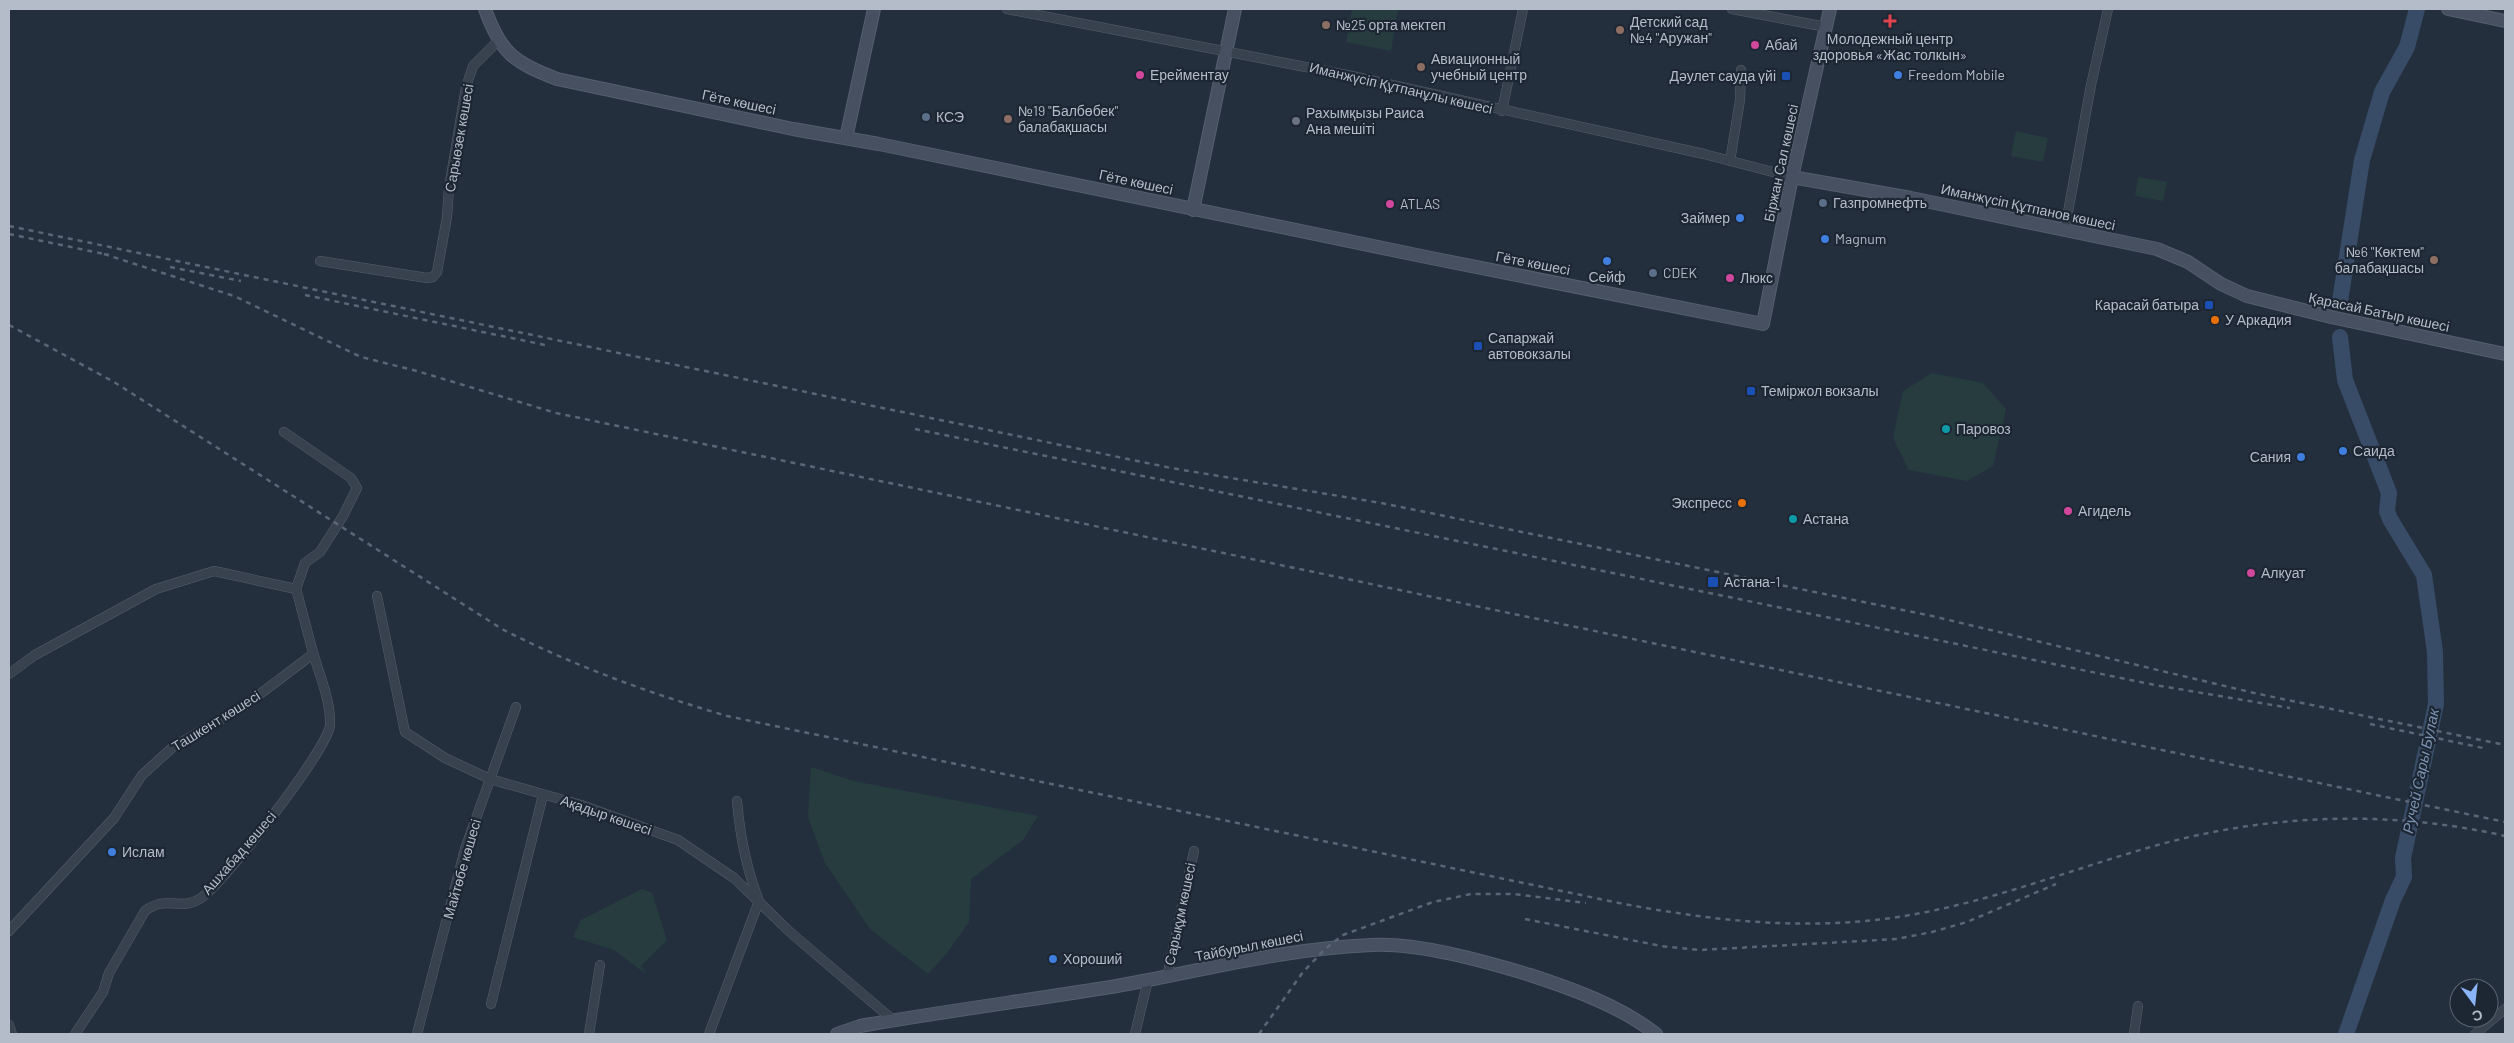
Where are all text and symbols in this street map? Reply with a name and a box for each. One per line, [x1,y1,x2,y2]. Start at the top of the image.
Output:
place label: Детский сад №4 "Аружан" [1630,13,1712,46]
marker: Молодежный центр здоровья «Жас толкын» [1883,14,1897,28]
place label: №25 орта мектеп [1336,16,1446,33]
marker: №25 орта мектеп [1320,19,1332,31]
marker: Детский сад №4 "Аружан" [1614,24,1626,36]
place label: Молодежный центр здоровья «Жас толкын» [1813,30,1967,63]
place label: Абай [1765,36,1798,53]
marker: Абай [1749,39,1761,51]
place label: Авиационный учебный центр [1431,50,1527,83]
street label: Иманжүсіп Құтпанұлы көшесі [1308,58,1495,117]
marker: Авиационный учебный центр [1415,61,1427,73]
place label: Ерейментау [1150,66,1229,83]
place label: Freedom Mobile [1908,66,2005,83]
place label: Дәулет сауда үйі [1669,67,1776,84]
marker: Ерейментау [1134,69,1146,81]
marker: Freedom Mobile [1892,69,1904,81]
marker: Дәулет сауда үйі [1780,70,1792,82]
street label: Сарыөзек көшесі [441,82,476,193]
street label: Гёте көшесі [701,85,778,118]
place label: №19 "Балбөбек" балабақшасы [1018,102,1118,135]
street label: Біржан Сал көшесі [1760,103,1801,223]
place label: Рахымқызы Раиса Ана мешіті [1306,104,1424,137]
place label: КСЭ [936,108,964,125]
marker: КСЭ [920,111,932,123]
marker: №19 "Балбөбек" балабақшасы [1002,113,1014,125]
marker: Рахымқызы Раиса Ана мешіті [1290,115,1302,127]
street label: Гёте көшесі [1098,165,1175,198]
street label: Иманжүсіп Құтпанов көшесі [1939,180,2117,233]
place label: Газпромнефть [1833,194,1927,211]
place label: ATLAS [1400,195,1440,212]
marker: Газпромнефть [1817,197,1829,209]
marker: ATLAS [1384,198,1396,210]
place label: Займер [1681,209,1730,226]
marker: Займер [1734,212,1746,224]
place label: Magnum [1835,230,1886,247]
marker: Magnum [1819,233,1831,245]
place label: №6 "Көктем" балабақшасы [2335,243,2424,276]
street label: Гёте көшесі [1495,247,1572,278]
marker: №6 "Көктем" балабақшасы [2428,254,2440,266]
marker: Сейф [1601,255,1613,267]
place label: CDEK [1663,264,1698,281]
marker: CDEK [1647,267,1659,279]
place label: Сейф [1588,268,1626,285]
place label: Люкс [1740,269,1773,286]
marker: Люкс [1724,272,1736,284]
street label: Қарасай Батыр көшесі [2307,288,2451,335]
place label: Карасай батыра [2095,296,2199,313]
marker: Карасай батыра [2203,299,2215,311]
place label: У Аркадия [2225,311,2292,328]
marker: У Аркадия [2209,314,2221,326]
place label: Сапаржай автовокзалы [1488,329,1571,362]
marker: Сапаржай автовокзалы [1472,340,1484,352]
place label: Теміржол вокзалы [1761,382,1879,399]
marker: Теміржол вокзалы [1745,385,1757,397]
place label: Паровоз [1956,420,2011,437]
marker: Паровоз [1940,423,1952,435]
place label: Саида [2353,442,2395,459]
marker: Саида [2337,445,2349,457]
place label: Сания [2250,448,2291,465]
marker: Сания [2295,451,2307,463]
place label: Экспресс [1672,494,1732,511]
marker: Экспресс [1736,497,1748,509]
place label: Агидель [2078,502,2131,519]
marker: Агидель [2062,505,2074,517]
place label: Астана [1803,510,1849,527]
marker: Астана [1787,513,1799,525]
place label: Алкуат [2261,564,2306,581]
marker: Алкуат [2245,567,2257,579]
place label: Астана-1 [1724,573,1780,590]
marker: Астана-1 [1706,575,1720,589]
street label: Ташкент көшесі [168,687,263,755]
water label: Ручей Сары Булак [2398,706,2442,835]
street label: Ақадыр көшесі [558,791,654,838]
street label: Ашхабад көшесі [198,808,279,898]
street label: Майтөбе көшесі [439,817,484,921]
place label: Ислам [122,843,165,860]
marker: Ислам [106,846,118,858]
street label: Сарықұм көшесі [1160,861,1199,967]
street label: Тайбурыл көшесі [1193,927,1304,964]
place label: Хороший [1063,950,1122,967]
marker: Хороший [1047,953,1059,965]
north arrow [2449,978,2499,1028]
text: С [2470,1007,2485,1026]

